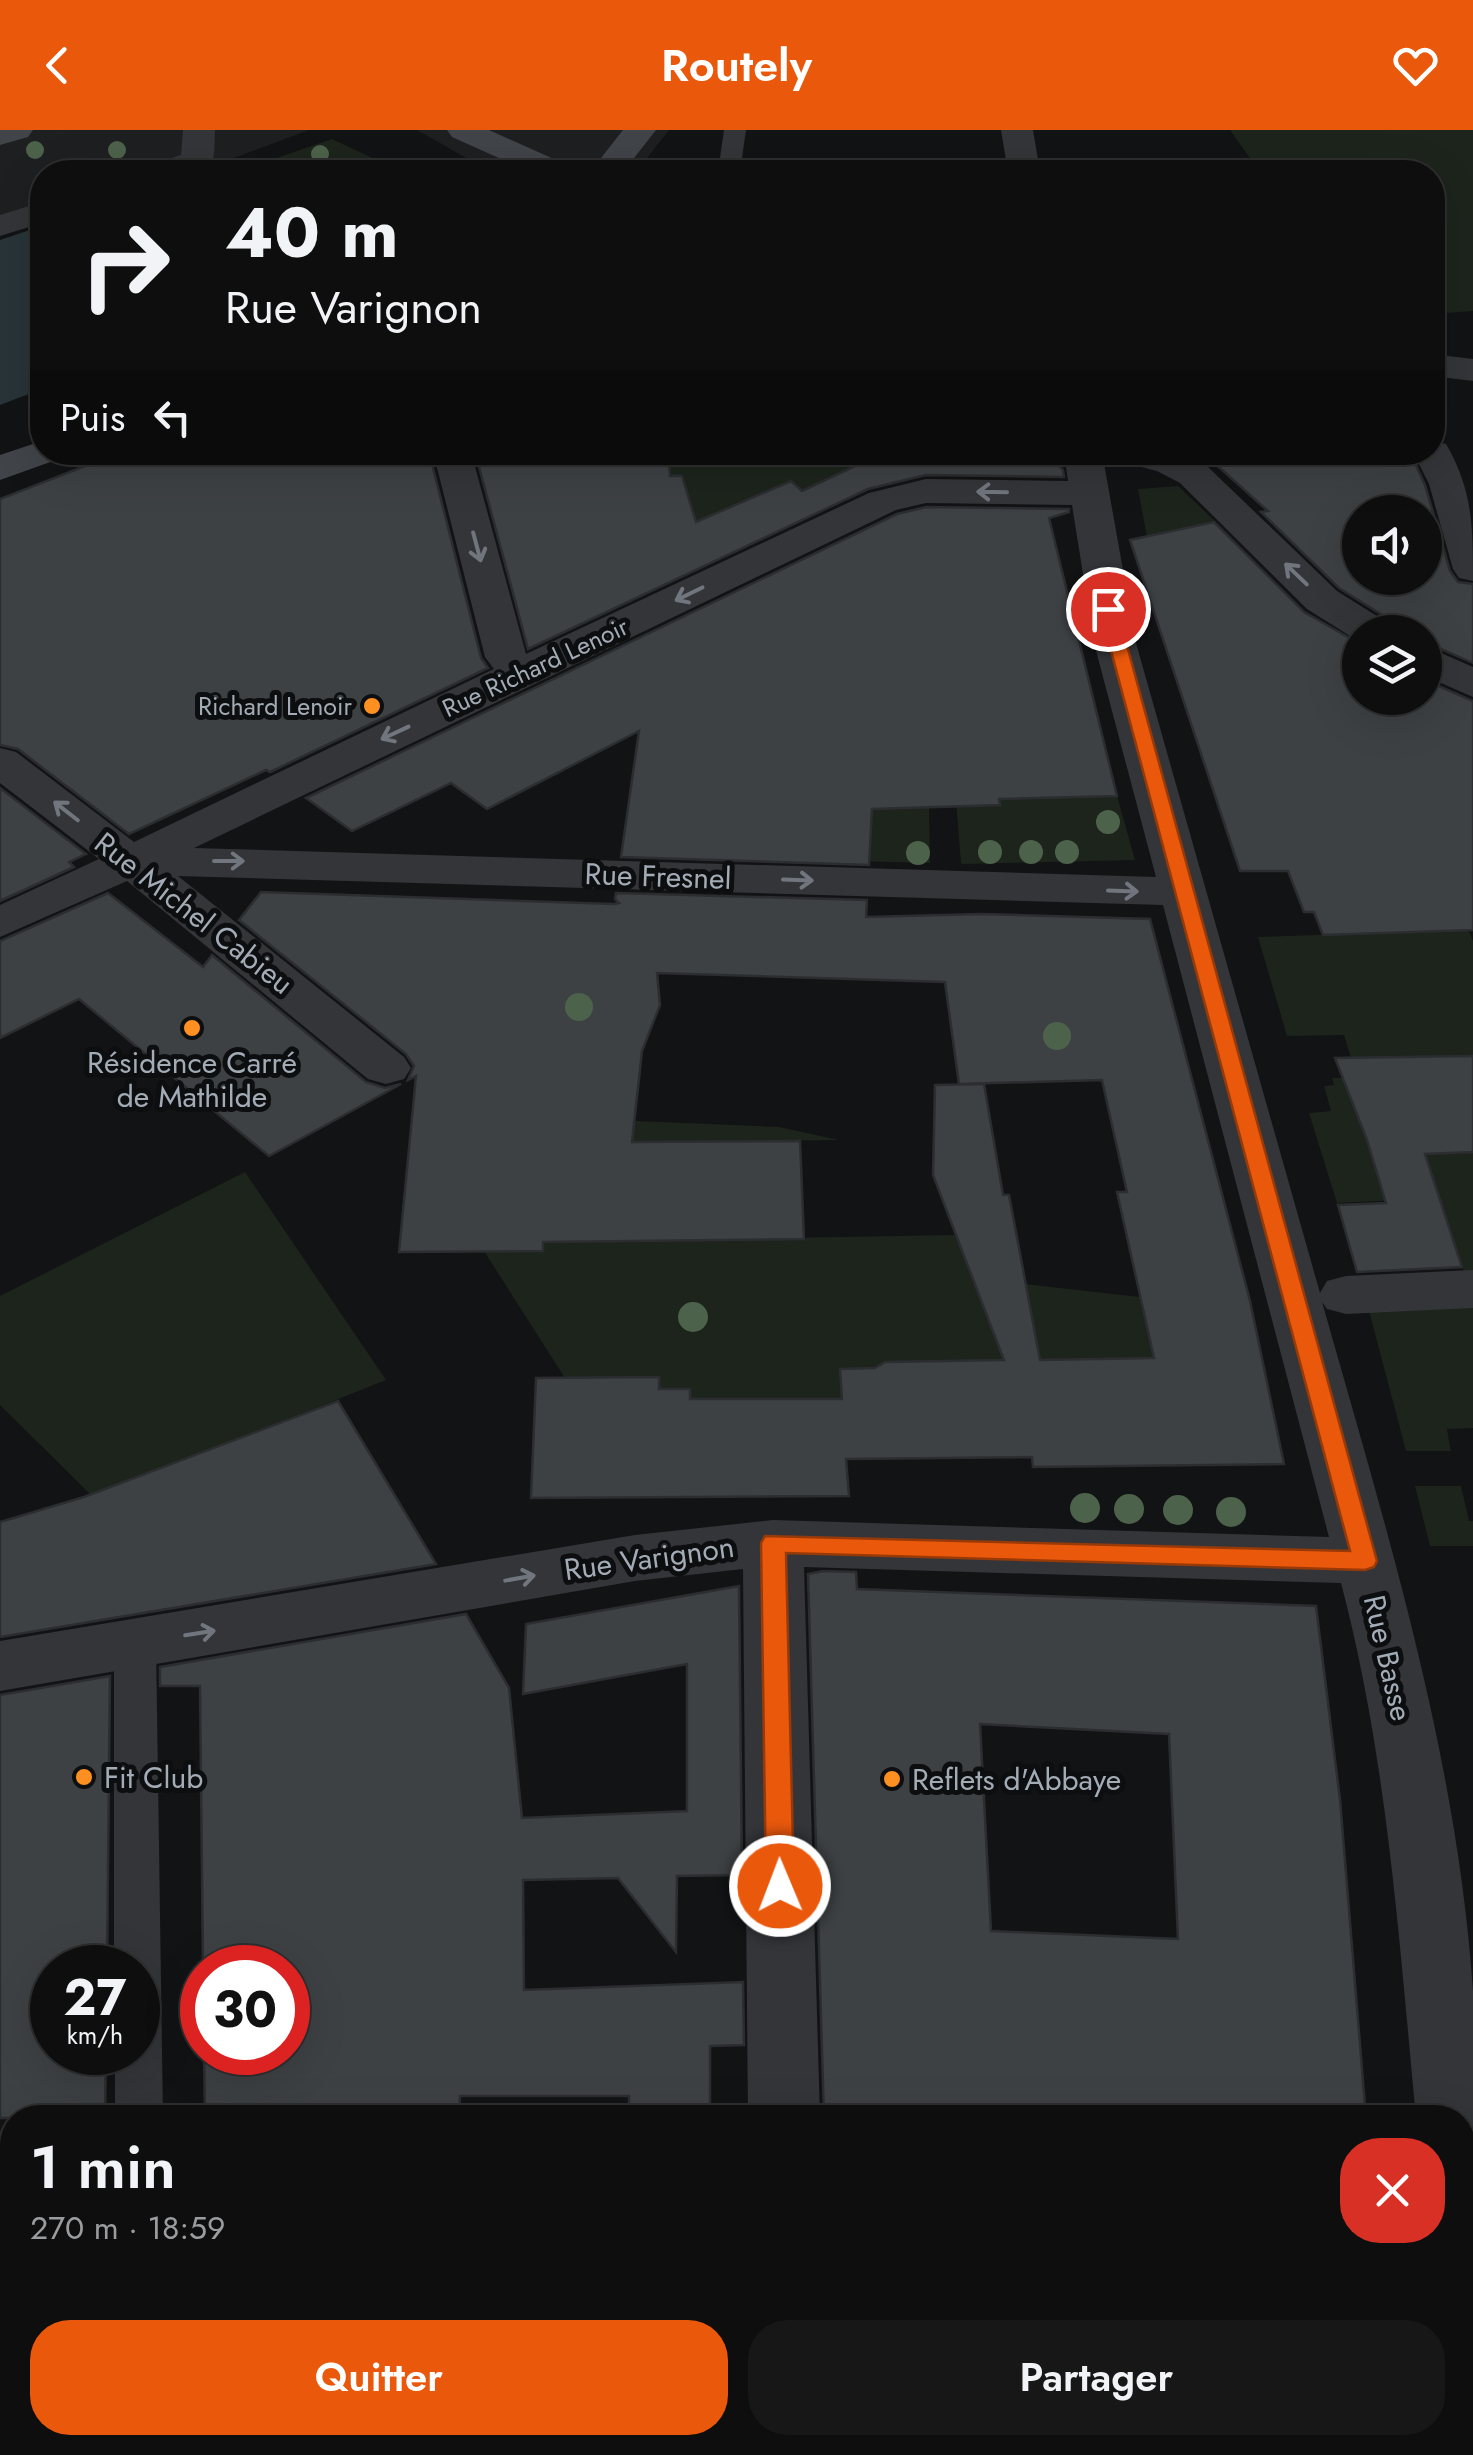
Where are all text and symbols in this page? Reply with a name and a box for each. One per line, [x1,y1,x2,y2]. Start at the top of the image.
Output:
text: Routely [661,33,812,98]
icon: back [30,38,85,93]
icon: heart [1388,38,1443,93]
text: 40 m [225,182,399,283]
icon: right [60,200,190,330]
text: Rue Varignon [225,275,482,340]
text: Puis [60,390,125,445]
icon: left [145,390,200,445]
one-way arrow [976,482,1008,502]
map controls [1342,495,1442,715]
button: sound [1342,495,1442,595]
one-way arrow [468,531,487,562]
one-way arrow [1284,562,1308,586]
pin [1066,567,1151,652]
icon: arrive [1081,582,1136,637]
one-way arrow [675,586,705,605]
street label: Rue Richard Lenoir [436,608,634,726]
button: layers [1342,615,1442,715]
place label: Richard Lenoir [198,688,352,724]
marker: Richard Lenoir [361,695,383,717]
one-way arrow [381,724,411,743]
one-way arrow [53,801,80,822]
street label: Rue Michel Cabieu [86,822,302,1004]
one-way arrow [212,852,244,870]
street label: Rue Fresnel [584,852,732,900]
one-way arrow [782,871,814,890]
one-way arrow [1107,881,1139,900]
marker: Résidence Carré de Mathilde [181,1017,203,1039]
place label: Résidence Carré de Mathilde [87,1041,297,1118]
street label: Rue Varignon [561,1525,737,1591]
one-way arrow [503,1567,535,1586]
street label: Rue Basse [1353,1591,1423,1725]
one-way arrow [183,1623,215,1642]
place label: Fit Club [104,1756,203,1799]
place label: Reflets d'Abbaye [912,1758,1121,1801]
marker: Fit Club [73,1766,95,1788]
marker: Reflets d'Abbaye [881,1768,903,1790]
position arrow [728,1834,832,1938]
speed limit sign: 30 [180,1945,310,2075]
text: 27 [64,1961,126,2034]
text: km/h [67,2017,123,2053]
text: 1 min [30,2124,176,2211]
button: close [1340,2138,1445,2243]
text: 270 m · 18:59 [30,2205,226,2251]
button: Quitter [30,2320,728,2435]
button: Partager [748,2320,1445,2435]

